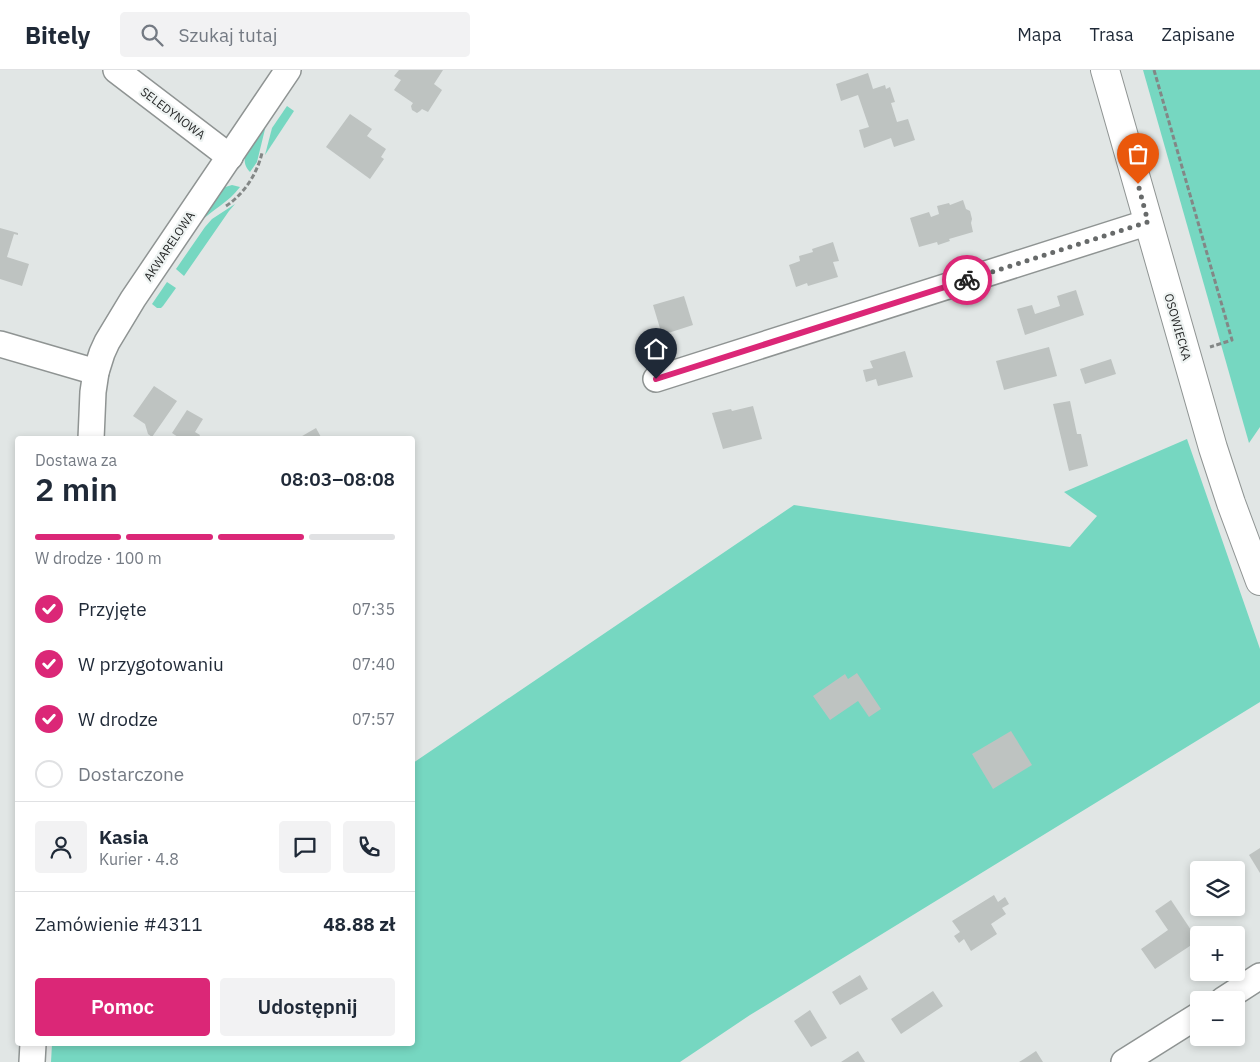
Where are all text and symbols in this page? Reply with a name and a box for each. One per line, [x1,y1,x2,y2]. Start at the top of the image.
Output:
search box [120,12,470,57]
text: Bitely [25,19,90,51]
icon: search [138,21,166,49]
text: Szukaj tutaj [178,23,277,47]
text: Mapa [1017,23,1062,46]
text: Trasa [1090,23,1134,46]
text: Zapisane [1162,23,1235,46]
street label: SELEDYNOWA [138,84,209,142]
pin [1117,133,1159,184]
icon: bag [1124,140,1152,168]
street label: AKWARELOWA [140,208,198,284]
courier [942,255,992,305]
icon: bike [953,266,981,294]
street label: OSOWIECKA [1161,292,1195,363]
pin [635,328,677,379]
icon: home [642,335,670,363]
text: Dostawa za [35,450,117,470]
text: 08:03–08:08 [281,467,395,491]
text: 2 min [35,468,118,510]
text: W drodze · 100 m [35,548,162,568]
icon: check [35,595,63,623]
text: Przyjęte [78,597,147,621]
text: 07:35 [352,599,395,619]
icon: check [35,650,63,678]
text: W przygotowaniu [78,652,224,676]
text: 07:40 [352,654,395,674]
icon: check [35,705,63,733]
text: W drodze [78,707,158,731]
text: 07:57 [352,709,395,729]
text: Dostarczone [78,762,184,786]
button: person [35,821,87,873]
button: chat [279,821,331,873]
button: phone [343,821,395,873]
text: Kasia [99,825,149,849]
text: Kurier · 4.8 [99,849,179,869]
map controls [1190,861,1245,1046]
button: layers [1190,861,1245,916]
text: Zamówienie #4311 [35,912,203,936]
text: 48.88 zł [323,912,395,936]
button: + [1190,926,1245,981]
button: Pomoc [35,978,210,1036]
button: Udostępnij [220,978,395,1036]
button: − [1190,991,1245,1046]

